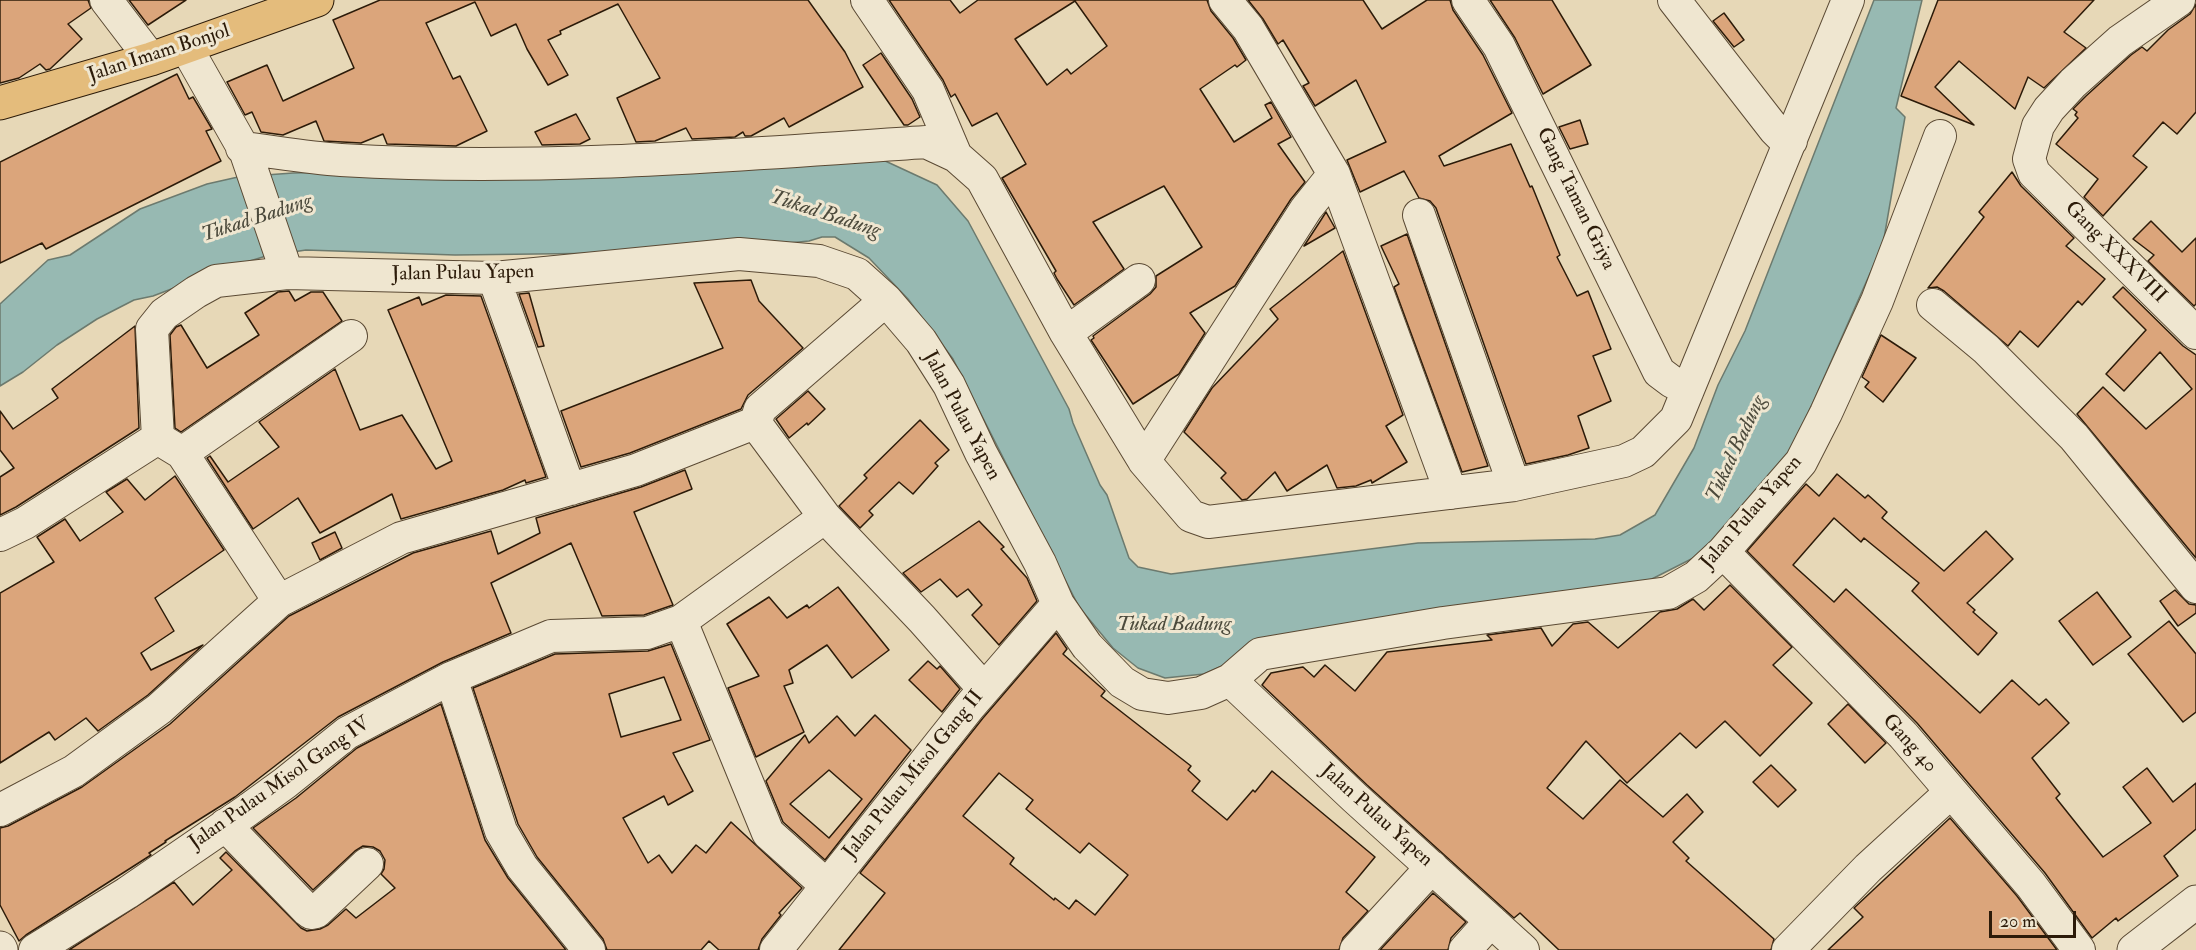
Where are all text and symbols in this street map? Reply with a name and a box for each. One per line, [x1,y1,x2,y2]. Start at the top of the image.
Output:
street label: Jalan Imam Bonjol [85,20,233,88]
street label: Gang Taman Griya [1530,124,1620,274]
water label: Tukad Badung [767,185,883,245]
water label: Tukad Badung [199,189,315,249]
street label: Gang XXXVIII [2059,197,2171,309]
street label: Jalan Pulau Yapen [391,261,535,287]
street label: Jalan Pulau Yapen [917,347,1005,485]
water label: Tukad Badung [1701,392,1773,506]
street label: Jalan Pulau Yapen [1696,451,1808,575]
water label: Tukad Badung [1117,612,1231,638]
street label: Jalan Pulau Misol Gang II [839,686,989,864]
street label: Gang 40 [1877,710,1941,778]
street label: Jalan Pulau Misol Gang IV [185,712,375,856]
street label: Jalan Pulau Yapen [1315,759,1437,873]
scale bar [1992,899,2079,937]
text: 20 m [2000,910,2036,933]

